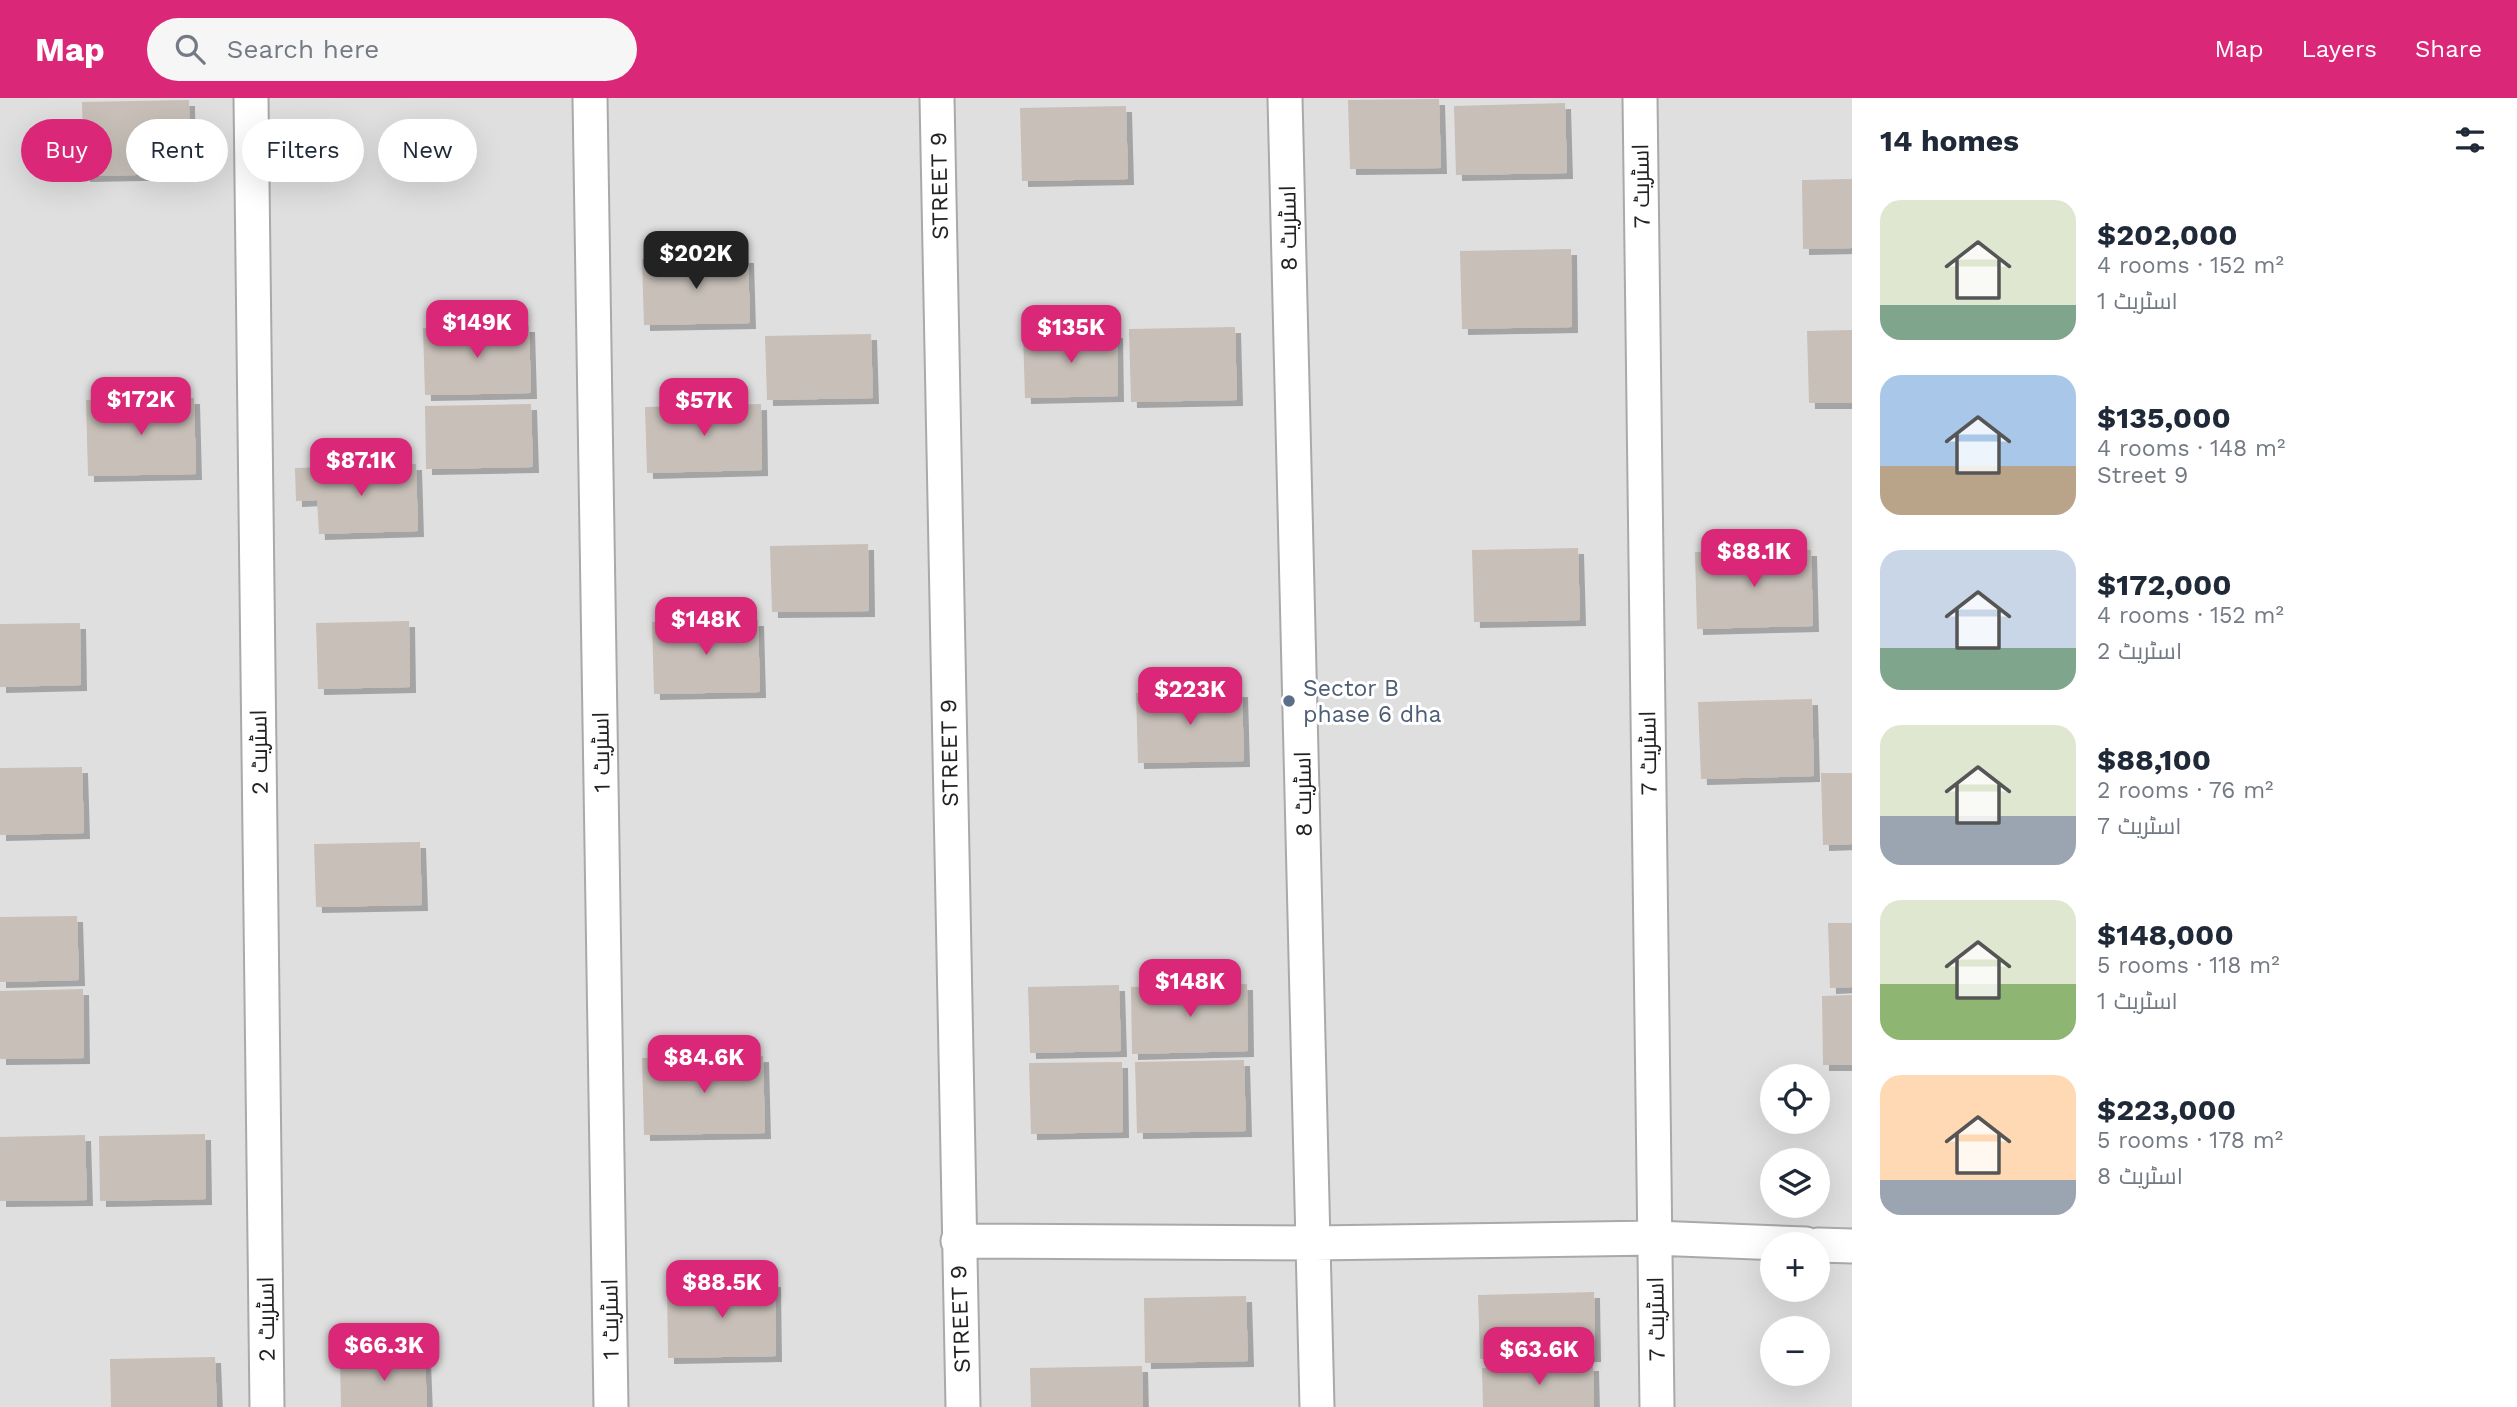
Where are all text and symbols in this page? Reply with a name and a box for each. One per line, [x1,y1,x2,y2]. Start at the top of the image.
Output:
search box [147,18,637,81]
text: Map [35,30,105,69]
icon: search [171,30,209,68]
text: Search here [227,34,379,64]
text: Map [2215,35,2263,63]
text: Layers [2301,35,2377,63]
text: Share [2415,35,2482,63]
chip: Buy [21,119,112,182]
chip: Rent [126,119,228,182]
chip: Filters [242,119,364,182]
chip: New [378,119,477,182]
icon: filters [2451,121,2489,159]
text: 14 homes [1880,123,2019,158]
street label: STREET 9 [925,132,954,240]
street label: اسٹریٹ 7 [1627,143,1656,229]
street label: اسٹریٹ 8 [1274,185,1303,271]
text: $202,000 [2097,217,2238,252]
icon: home [1936,228,2020,312]
pin: $202K [647,232,745,291]
text: $202K [660,240,732,267]
text: 4 rooms · 152 m² [2097,252,2284,279]
text: اسٹریٹ 1 [2097,288,2178,315]
pin: $149K [428,300,526,360]
pin: $135K [1022,306,1120,365]
text: $149K [442,309,512,336]
text: $135K [1037,314,1105,341]
pin: $172K [92,378,190,437]
pin: $57K [663,378,745,438]
text: $172K [107,386,175,413]
text: $57K [675,387,733,414]
text: $135,000 [2097,400,2231,435]
icon: home [1936,403,2020,487]
text: 4 rooms · 148 m² [2097,435,2285,462]
pin: $87.1K [304,438,418,498]
text: $87.1K [326,447,396,474]
text: Street 9 [2097,462,2188,489]
pin: $88.1K [1697,530,1811,589]
text: $88.1K [1717,538,1791,565]
text: $172,000 [2097,567,2232,602]
icon: home [1936,578,2020,662]
pin: $148K [657,598,755,657]
text: 4 rooms · 152 m² [2097,602,2284,629]
text: $148K [671,606,741,633]
text: اسٹریٹ 2 [2097,638,2182,665]
pin: $223K [1141,668,1239,727]
place label: Sector B phase 6 dha [1303,675,1441,728]
text: $223K [1154,676,1226,703]
marker: Sector B phase 6 dha [1281,693,1297,709]
street label: STREET 9 [935,699,964,807]
street label: اسٹریٹ 2 [245,709,274,795]
street label: اسٹریٹ 7 [1634,710,1663,796]
street label: اسٹریٹ 1 [587,711,616,793]
text: $88,100 [2097,742,2211,777]
street label: اسٹریٹ 8 [1289,751,1318,837]
icon: home [1936,753,2020,837]
text: 2 rooms · 76 m² [2097,777,2273,804]
text: اسٹریٹ 7 [2097,813,2182,840]
text: $148,000 [2097,917,2234,952]
icon: home [1936,928,2020,1012]
text: 5 rooms · 118 m² [2097,952,2280,979]
pin: $148K [1141,960,1239,1019]
text: $148K [1155,968,1225,995]
text: اسٹریٹ 1 [2097,988,2178,1015]
pin: $84.6K [647,1035,761,1095]
text: $84.6K [664,1044,744,1071]
map controls [1760,1064,1830,1386]
button: locate [1760,1064,1830,1134]
text: $223,000 [2097,1092,2236,1127]
icon: home [1936,1103,2020,1187]
text: 5 rooms · 178 m² [2097,1127,2283,1154]
button: layers [1760,1148,1830,1218]
text: اسٹریٹ 8 [2097,1163,2183,1190]
button: + [1760,1232,1830,1302]
pin: $88.5K [665,1260,779,1320]
street label: STREET 9 [945,1265,976,1373]
text: $88.5K [682,1269,762,1296]
street label: اسٹریٹ 2 [252,1276,281,1362]
street label: اسٹریٹ 7 [1642,1276,1671,1362]
street label: اسٹریٹ 1 [596,1278,625,1360]
button: − [1760,1316,1830,1386]
pin: $66.3K [327,1324,441,1383]
pin: $63.6K [1482,1328,1596,1387]
text: $66.3K [344,1332,424,1359]
text: $63.6K [1499,1336,1579,1363]

